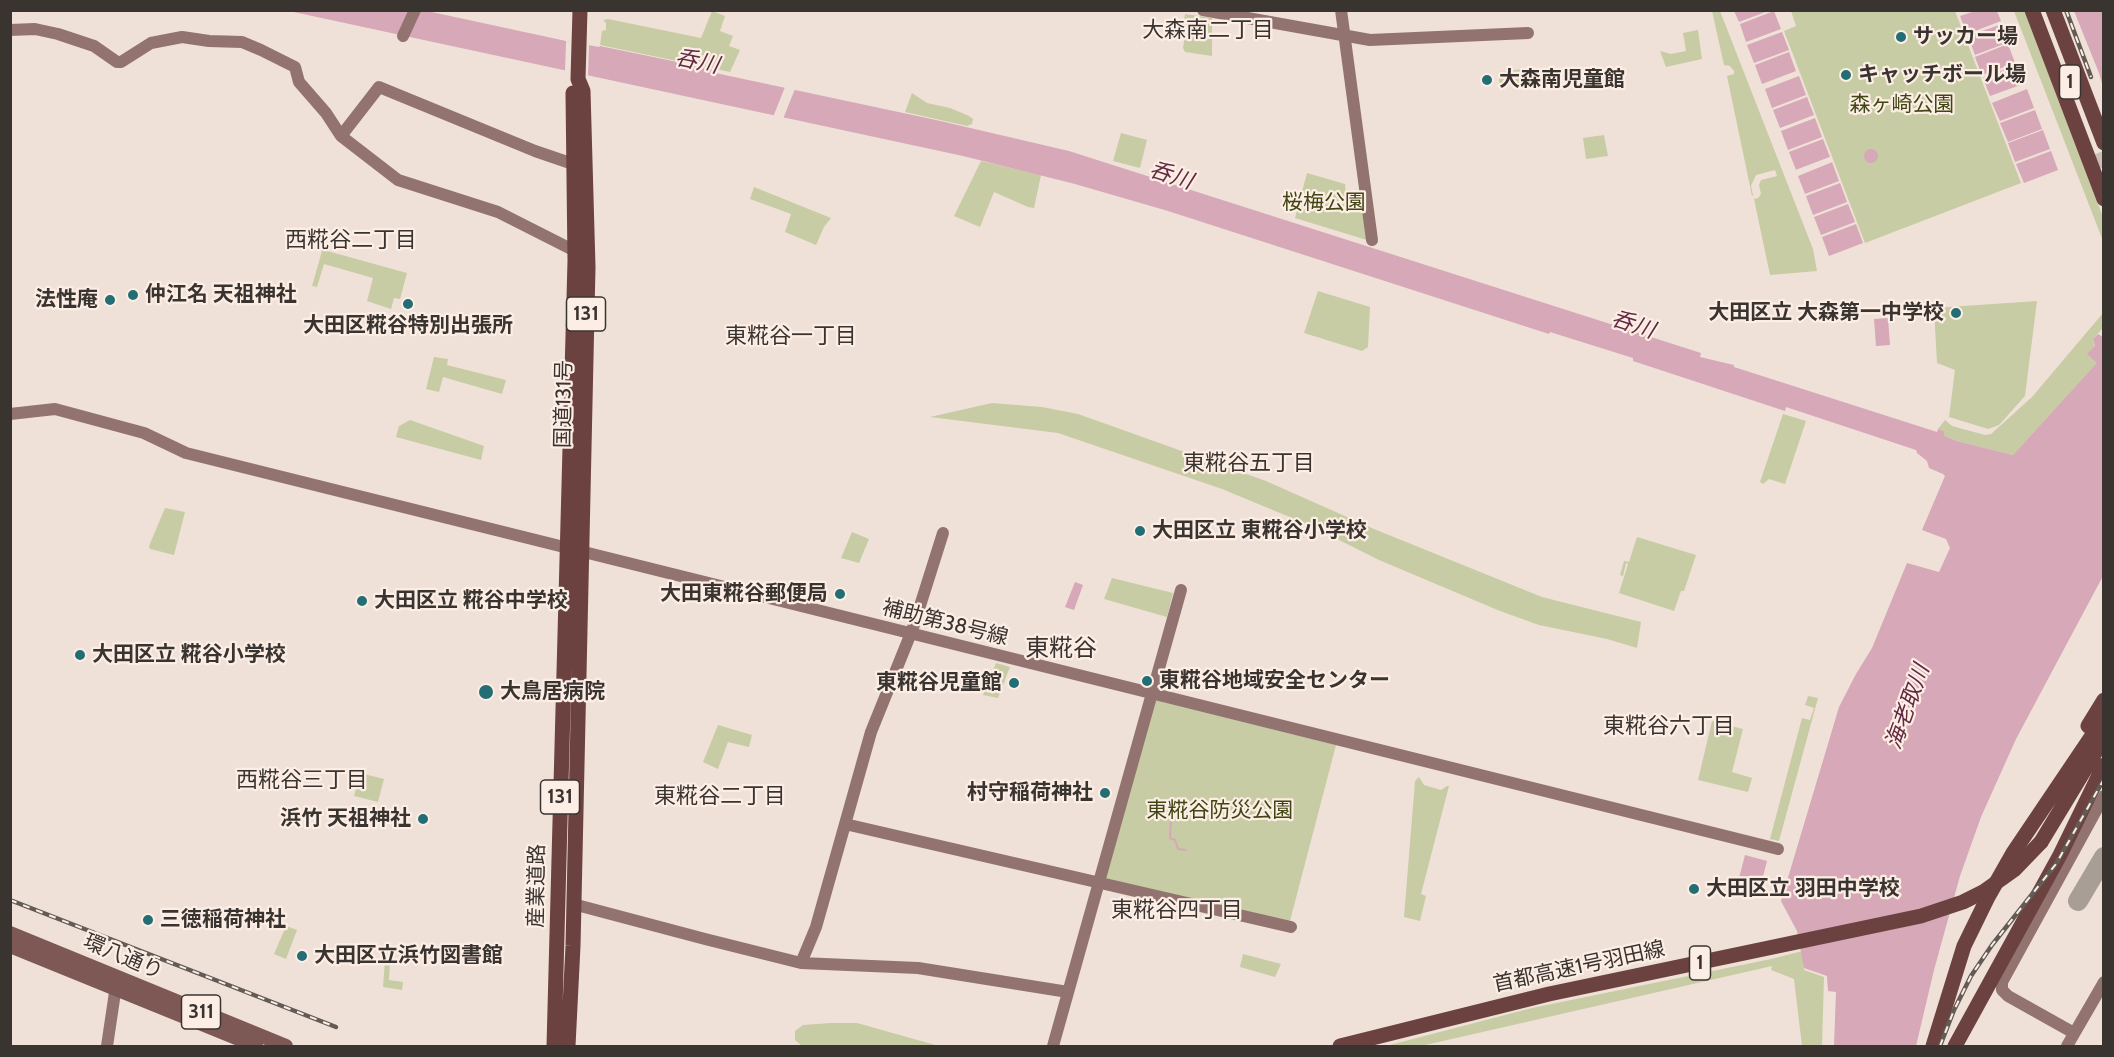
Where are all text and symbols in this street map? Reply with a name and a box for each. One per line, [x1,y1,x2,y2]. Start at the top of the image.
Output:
district label: 大森南二丁目 [1142,18,1274,44]
place label: サッカー場 [1913,24,2018,50]
marker: サッカー場 [1894,30,1908,44]
water label: 呑川 [673,45,721,79]
place label: キャッチボール場 [1858,62,2026,88]
road number: 1 [2060,65,2080,99]
place label: 大森南児童館 [1499,67,1625,93]
marker: キャッチボール場 [1839,68,1853,82]
marker: 大森南児童館 [1480,73,1494,87]
park label: 森ヶ崎公園 [1850,92,1954,118]
water label: 呑川 [1146,157,1196,195]
park label: 桜梅公園 [1282,190,1366,216]
district label: 西糀谷二丁目 [285,228,417,254]
place label: 仲江名 天祖神社 [145,282,297,308]
place label: 法性庵 [35,287,98,313]
marker: 仲江名 天祖神社 [126,288,140,302]
marker: 法性庵 [103,293,117,307]
marker: 大田区糀谷特別出張所 [401,297,415,311]
road number: 131 [566,297,606,331]
place label: 大田区立 大森第一中学校 [1708,300,1944,326]
water label: 呑川 [1608,306,1658,344]
marker: 大田区立 大森第一中学校 [1949,306,1963,320]
place label: 大田区糀谷特別出張所 [303,313,513,339]
district label: 東糀谷一丁目 [725,324,857,350]
street label: 国道131号 [551,360,577,448]
district label: 東糀谷五丁目 [1183,451,1315,477]
place label: 大田区立 東糀谷小学校 [1152,518,1367,544]
marker: 大田区立 東糀谷小学校 [1133,524,1147,538]
place label: 大田東糀谷郵便局 [660,581,828,607]
marker: 大田東糀谷郵便局 [833,587,847,601]
place label: 大田区立 糀谷中学校 [374,588,568,614]
marker: 大田区立 糀谷中学校 [355,594,369,608]
street label: 補助第38号線 [879,595,1011,651]
district label: 東糀谷 [1025,635,1097,663]
place label: 大田区立 糀谷小学校 [92,642,286,668]
marker: 大田区立 糀谷小学校 [73,648,87,662]
water label: 海老取川 [1881,661,1935,753]
place label: 東糀谷地域安全センター [1159,668,1390,694]
place label: 東糀谷児童館 [876,670,1002,696]
marker: 東糀谷地域安全センター [1140,674,1154,688]
marker: 東糀谷児童館 [1007,676,1021,690]
place label: 大鳥居病院 [500,679,605,705]
marker: 大鳥居病院 [477,683,495,701]
district label: 東糀谷六丁目 [1603,714,1735,740]
district label: 西糀谷三丁目 [236,768,368,794]
road number: 131 [540,780,580,814]
place label: 村守稲荷神社 [967,780,1093,806]
district label: 東糀谷二丁目 [654,784,786,810]
marker: 村守稲荷神社 [1098,786,1112,800]
park label: 東糀谷防災公園 [1147,798,1293,824]
place label: 浜竹 天祖神社 [280,806,411,832]
marker: 浜竹 天祖神社 [416,812,430,826]
street label: 産業道路 [524,844,550,928]
place label: 大田区立 羽田中学校 [1706,876,1900,902]
marker: 大田区立 羽田中学校 [1687,882,1701,896]
district label: 東糀谷四丁目 [1111,898,1243,924]
place label: 三徳稲荷神社 [160,907,286,933]
marker: 三徳稲荷神社 [141,913,155,927]
street label: 環八通り [79,929,167,985]
street label: 首都高速1号羽田線 [1491,936,1667,998]
place label: 大田区立浜竹図書館 [314,943,503,969]
road number: 1 [1690,946,1710,980]
marker: 大田区立浜竹図書館 [295,949,309,963]
road number: 311 [182,995,220,1029]

